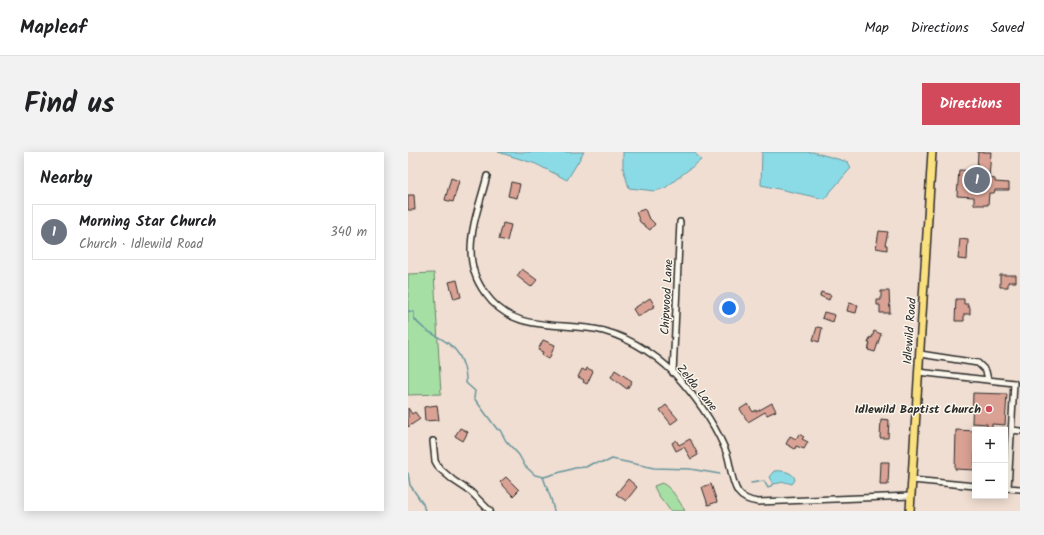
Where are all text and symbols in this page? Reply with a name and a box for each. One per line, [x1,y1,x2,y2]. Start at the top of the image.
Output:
text: Mapleaf [20,13,87,43]
text: Map [864,17,889,39]
text: Directions [911,17,969,39]
text: Saved [991,17,1024,39]
text: Find us [24,82,115,127]
button: Directions [922,83,1020,125]
text: Nearby [40,165,92,192]
pin: 1 [964,165,990,195]
text: Morning Star Church [79,210,216,234]
text: 1 [52,222,56,243]
text: 340 m [330,222,367,243]
text: Church · Idlewild Road [79,234,203,255]
street label: Chipwood Lane [656,258,679,335]
street label: Idlewild Road [898,296,922,365]
your location [719,298,739,318]
street label: Zelda Lane [672,360,722,416]
place label: Idlewild Baptist Church [855,400,981,419]
marker: Idlewild Baptist Church [984,404,994,414]
map controls [972,427,1008,499]
button: + [972,427,1008,463]
button: − [972,463,1008,499]

